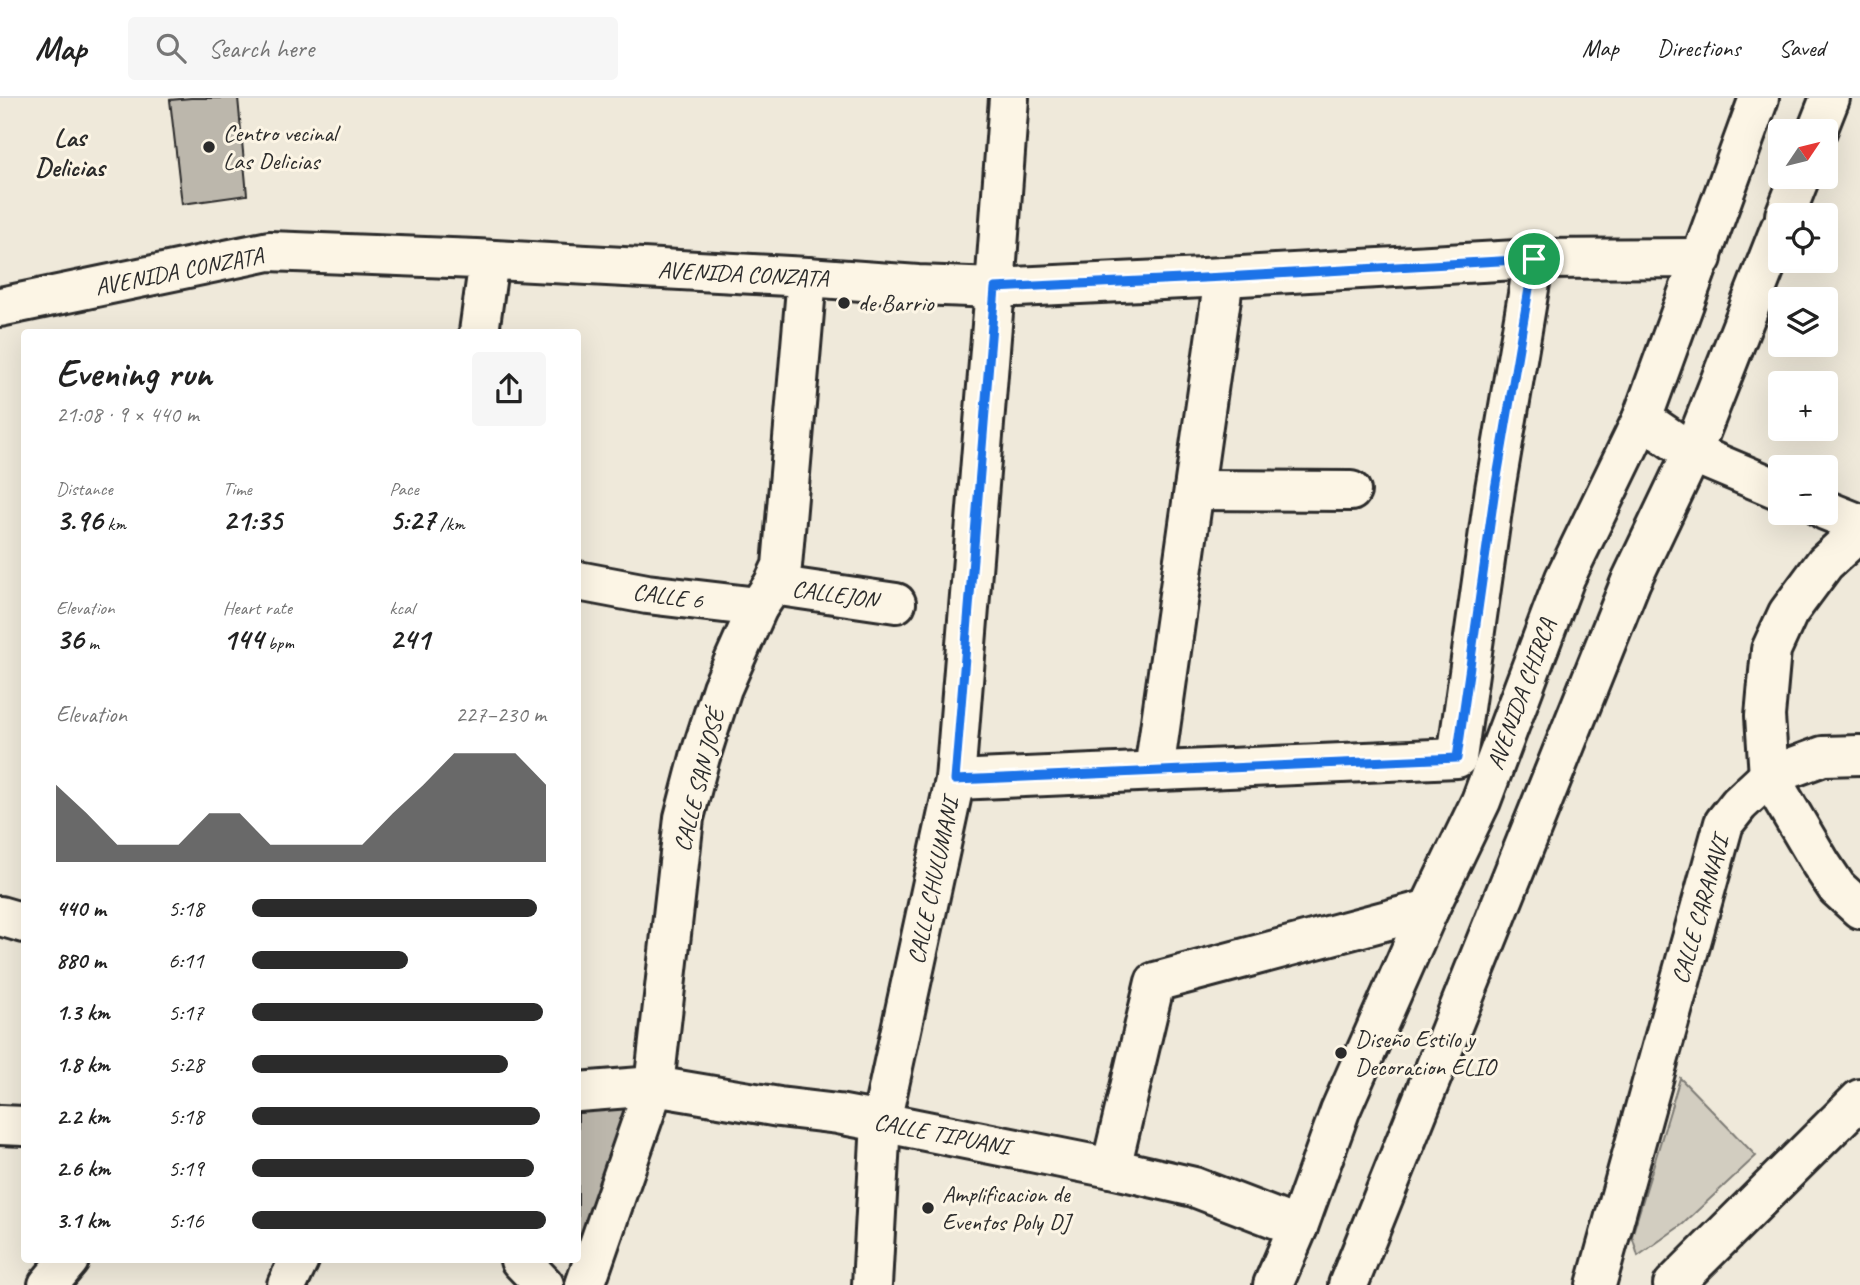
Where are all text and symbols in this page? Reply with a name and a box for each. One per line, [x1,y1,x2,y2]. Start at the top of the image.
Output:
search box [128,17,618,80]
text: Map [35,27,86,69]
icon: search [152,29,190,67]
text: Search here [208,32,314,65]
text: Map [1582,33,1619,63]
text: Directions [1657,33,1740,63]
text: Saved [1778,33,1825,63]
place label: Centro vecinal Las Delicias [223,118,341,176]
north arrow [1768,119,1838,189]
map controls [1768,119,1838,525]
district label: Las Delicias [35,121,108,184]
marker: Centro vecinal Las Delicias [201,139,217,155]
button: locate [1768,203,1838,273]
pin [1504,229,1564,289]
street label: AVENIDA CONZATA [92,240,267,302]
icon: arrive [1515,240,1553,278]
street label: AVENIDA CONZATA [657,255,830,293]
button: layers [1768,287,1838,357]
place label: de Barrio [858,288,935,318]
marker: de Barrio [836,295,852,311]
text: Evening run [56,350,212,397]
button: share [472,352,546,426]
button: + [1768,371,1838,441]
text: 21:08 · 9 × 440 m [56,400,199,429]
button: − [1768,455,1838,525]
text: Distance [56,477,113,501]
text: Time [223,477,252,501]
text: Pace [389,477,419,501]
text: 3.96 [56,501,103,539]
text: 21:35 [223,501,282,539]
text: 5:27 [389,501,435,539]
text: km [103,512,126,536]
text: /km [435,512,465,536]
street label: CALLEJON [790,573,883,615]
street label: CALLE 6 [631,576,706,616]
text: Elevation [56,596,114,620]
text: Heart rate [223,596,292,620]
text: kcal [389,596,414,620]
street label: AVENIDA CHIRCA [1480,613,1563,774]
text: 36 [56,620,84,658]
text: 144 [223,620,263,658]
text: 241 [389,620,430,658]
text: m [84,631,99,655]
text: bpm [263,631,294,655]
text: Elevation [56,700,127,729]
text: 227–230 m [455,700,546,729]
street label: CALLE SAN JOSÉ [667,703,732,855]
street label: CALLE CHULUMANI [901,791,966,967]
street label: CALLE CARANAVI [1665,829,1737,987]
text: 440 m [56,894,106,923]
text: 5:18 [168,894,204,923]
text: 880 m [56,946,106,975]
text: 6:11 [168,946,204,975]
text: 1.3 km [56,998,110,1027]
text: 5:17 [168,998,204,1027]
place label: Diseño Estilo y Decoracion ELIO [1355,1024,1498,1082]
marker: Diseño Estilo y Decoracion ELIO [1333,1045,1349,1061]
text: 1.8 km [56,1050,110,1079]
text: 5:28 [168,1050,204,1079]
text: 2.2 km [56,1102,110,1131]
text: 5:18 [168,1102,204,1131]
street label: CALLE TIPUANI [872,1106,1017,1163]
text: 2.6 km [56,1154,110,1183]
text: 5:19 [168,1154,204,1183]
place label: Amplificacion de Eventos Poly DJ [942,1179,1074,1237]
marker: Amplificacion de Eventos Poly DJ [920,1200,936,1216]
text: 3.1 km [56,1206,110,1235]
text: 5:16 [168,1206,204,1235]

